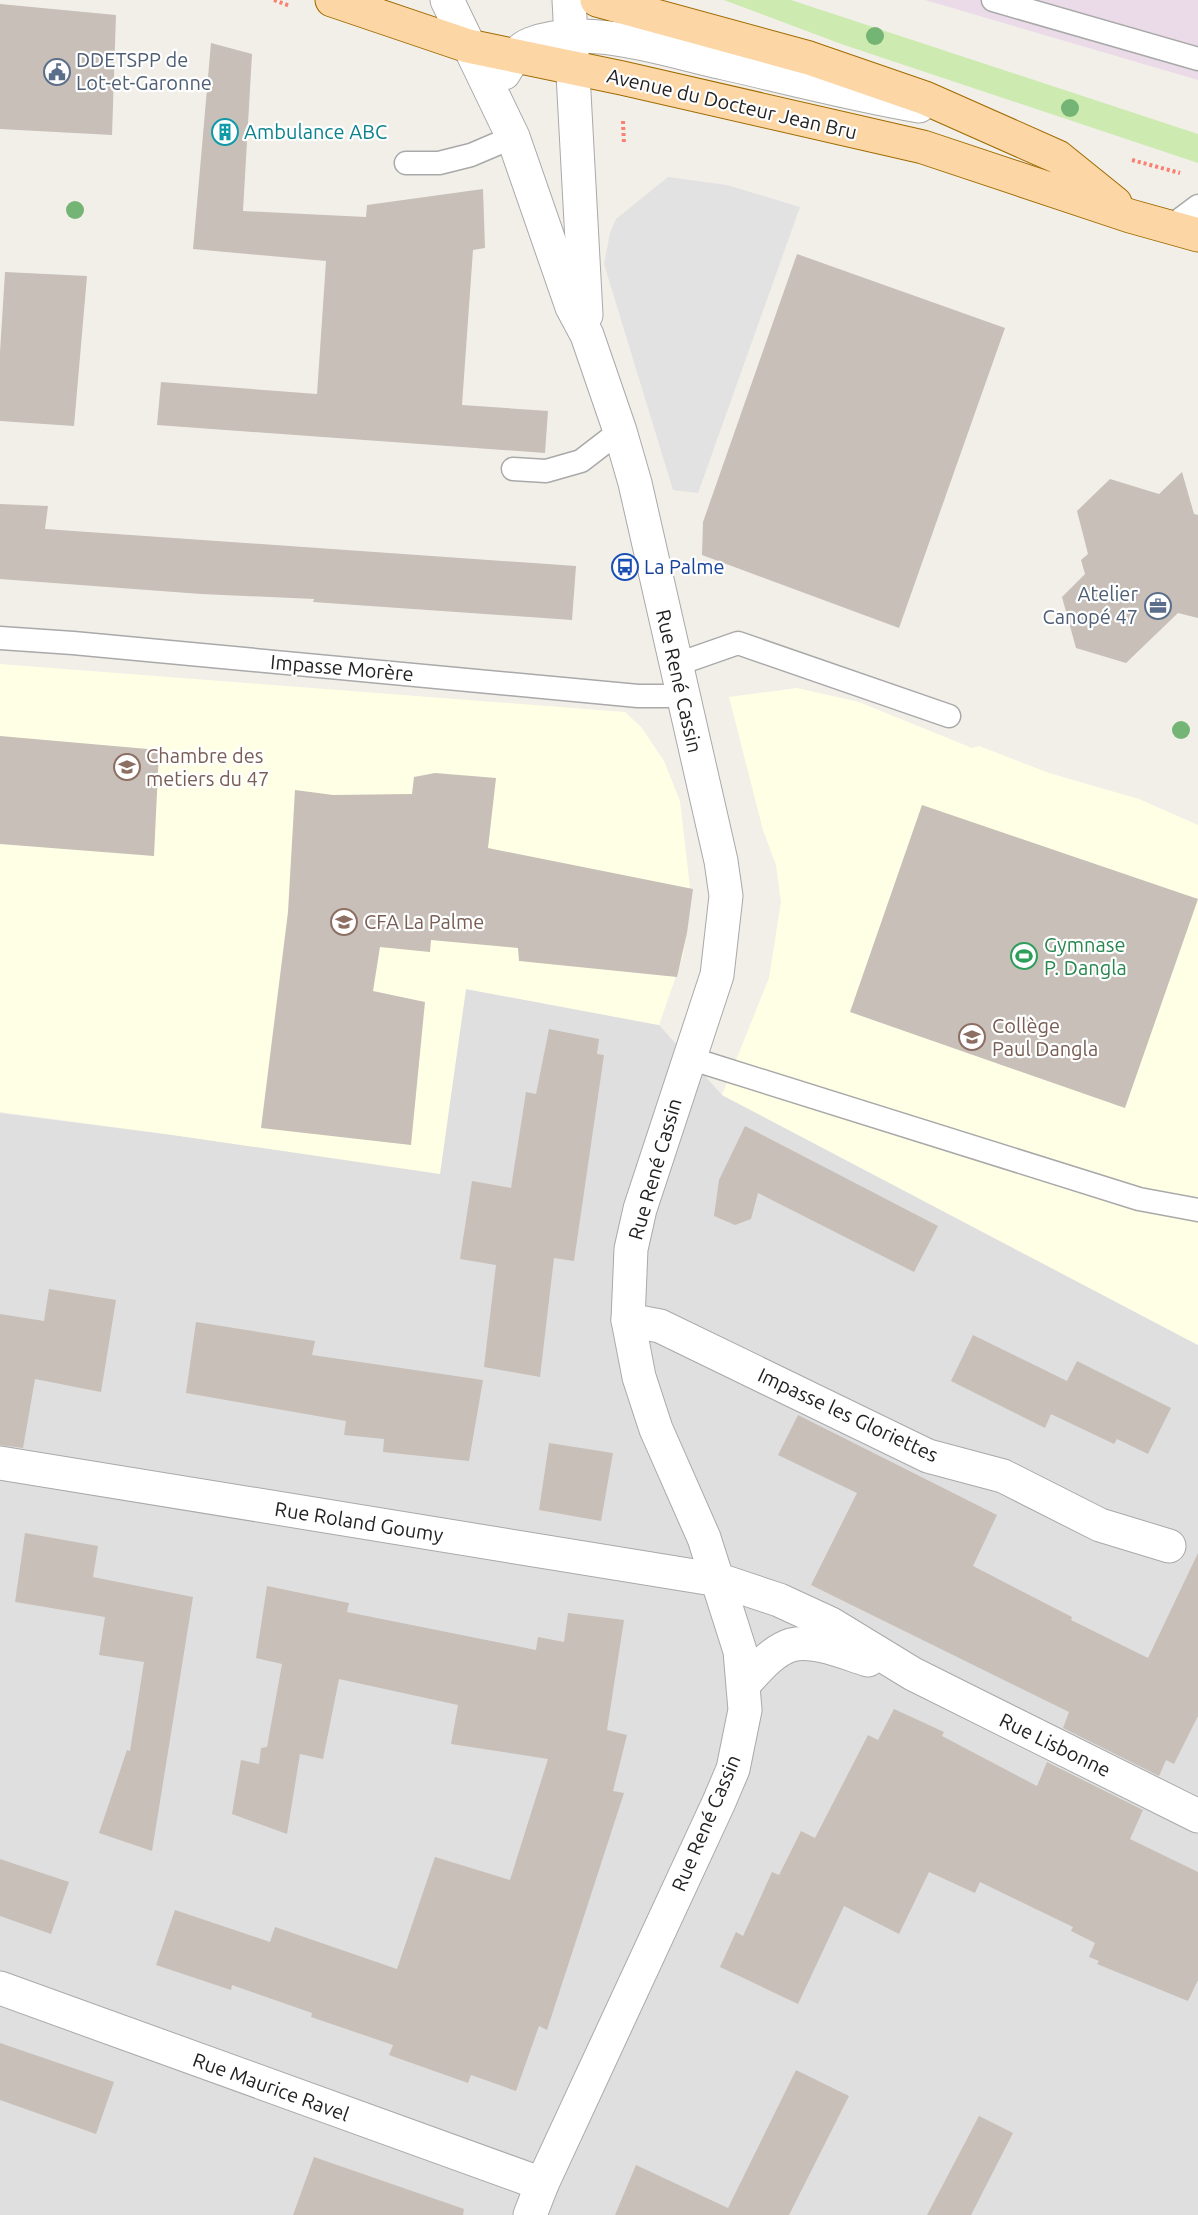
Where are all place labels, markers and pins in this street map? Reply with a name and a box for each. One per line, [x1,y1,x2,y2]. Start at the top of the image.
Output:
place label: DDETSPP de Lot-et-Garonne [76,48,212,94]
public building icon: DDETSPP de Lot-et-Garonne [42,57,72,87]
building icon: Ambulance ABC [210,117,240,147]
place label: Ambulance ABC [244,120,387,143]
bus stop icon: La Palme [610,552,640,582]
place label: La Palme [644,555,725,578]
place label: Atelier Canopé 47 [1042,582,1138,628]
office icon: Atelier Canopé 47 [1143,591,1173,621]
place label: Chambre des metiers du 47 [146,744,269,790]
school or university icon: Chambre des metiers du 47 [112,752,142,782]
school or university icon: CFA La Palme [329,907,359,937]
place label: CFA La Palme [364,910,484,933]
place label: Gymnase P. Dangla [1044,933,1127,979]
sports icon: Gymnase P. Dangla [1009,941,1039,971]
place label: Collège Paul Dangla [992,1014,1098,1060]
school or university icon: Collège Paul Dangla [957,1022,987,1052]

